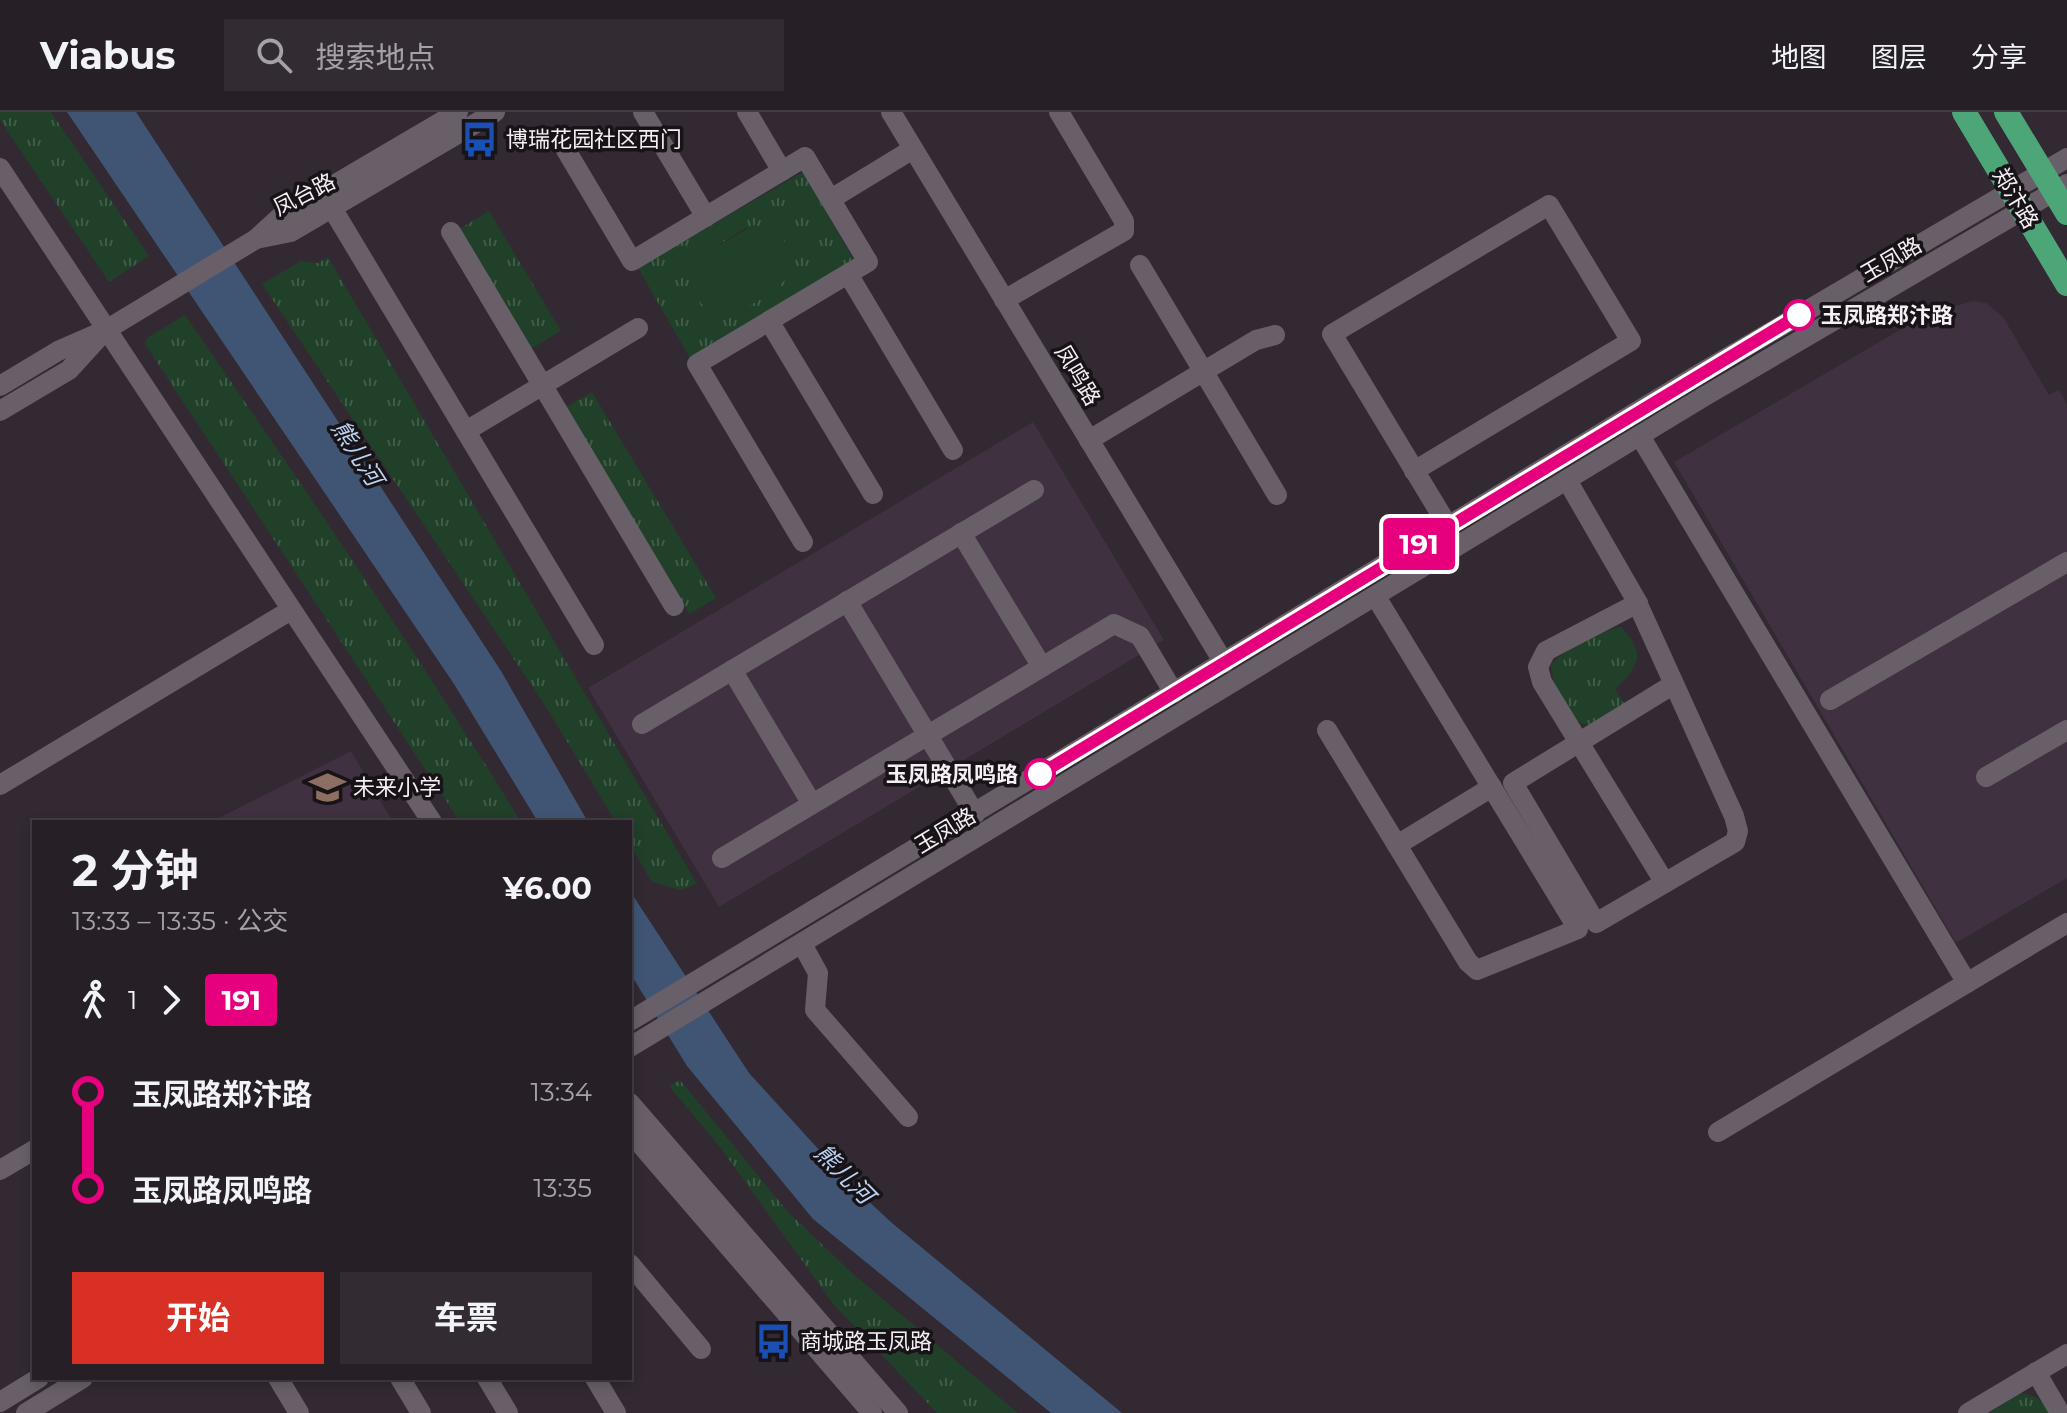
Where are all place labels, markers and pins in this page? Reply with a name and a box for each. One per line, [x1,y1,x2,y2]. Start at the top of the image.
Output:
bus stop icon: 博瑞花园社区西门 [461,120,499,158]
place label: 博瑞花园社区西门 [506,126,682,153]
marker: 玉凤路郑汴路 [1784,300,1814,330]
place label: 玉凤路郑汴路 [1821,302,1953,329]
marker: 玉凤路凤鸣路 [1025,759,1055,789]
place label: 玉凤路凤鸣路 [886,761,1018,788]
school or university icon: 未来小学 [308,768,346,806]
place label: 未来小学 [353,774,441,801]
bus stop icon: 商城路玉凤路 [755,1322,793,1360]
place label: 商城路玉凤路 [800,1328,932,1355]

